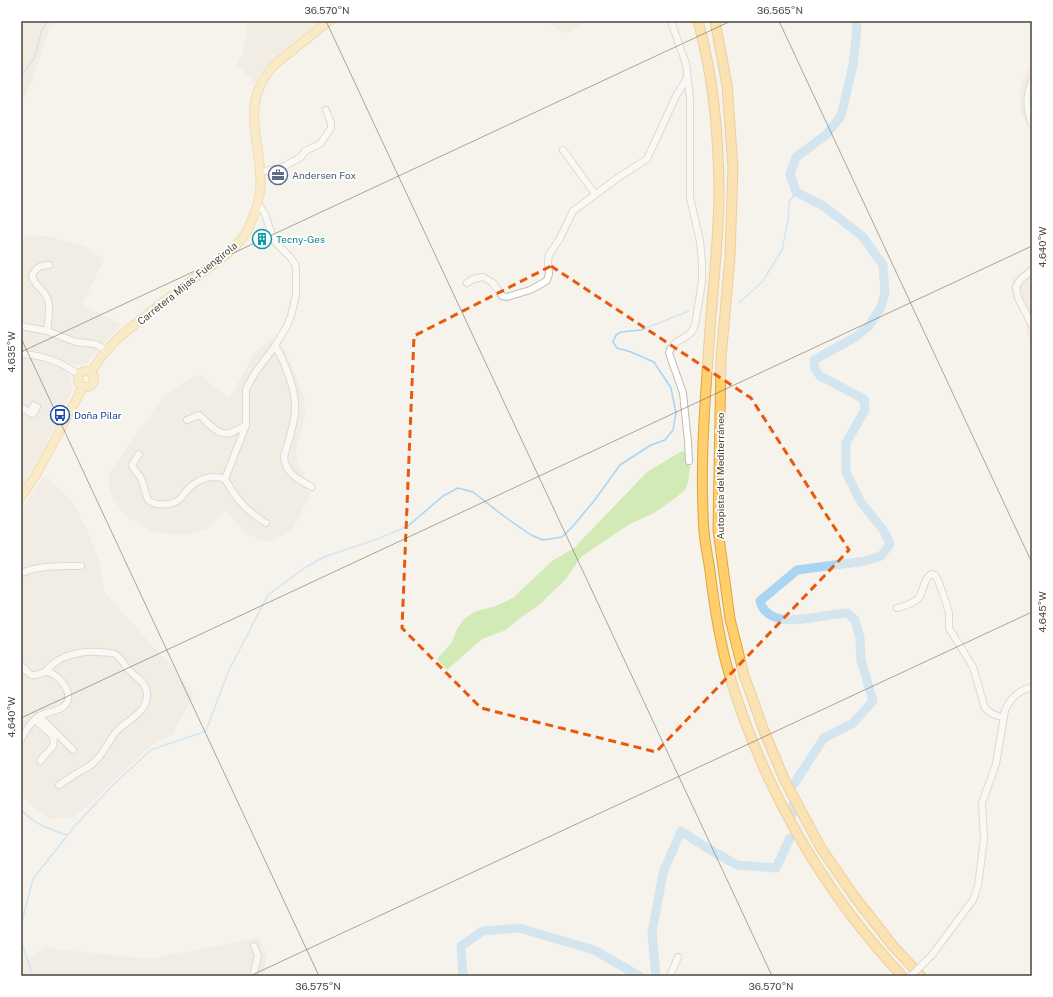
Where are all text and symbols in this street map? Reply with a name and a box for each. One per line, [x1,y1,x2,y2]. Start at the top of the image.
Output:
text: 36.570°N [304,4,350,16]
text: 36.565°N [757,4,803,16]
office icon: Andersen Fox [267,164,289,186]
place label: Andersen Fox [292,169,356,181]
text: 4.640°W [1036,226,1048,268]
building icon: Tecny-Ges [251,228,273,250]
place label: Tecny-Ges [276,233,325,245]
street label: Carretera Mijas-Fuengirola [135,239,239,327]
text: 4.635°W [5,331,17,373]
bus stop icon: Doña Pilar [49,404,71,426]
place label: Doña Pilar [74,409,122,421]
street label: Autopista del Mediterráneo [714,412,726,540]
text: 4.645°W [1036,591,1048,633]
text: 4.640°W [5,696,17,738]
text: 36.575°N [295,980,341,992]
text: 36.570°N [748,980,794,992]

